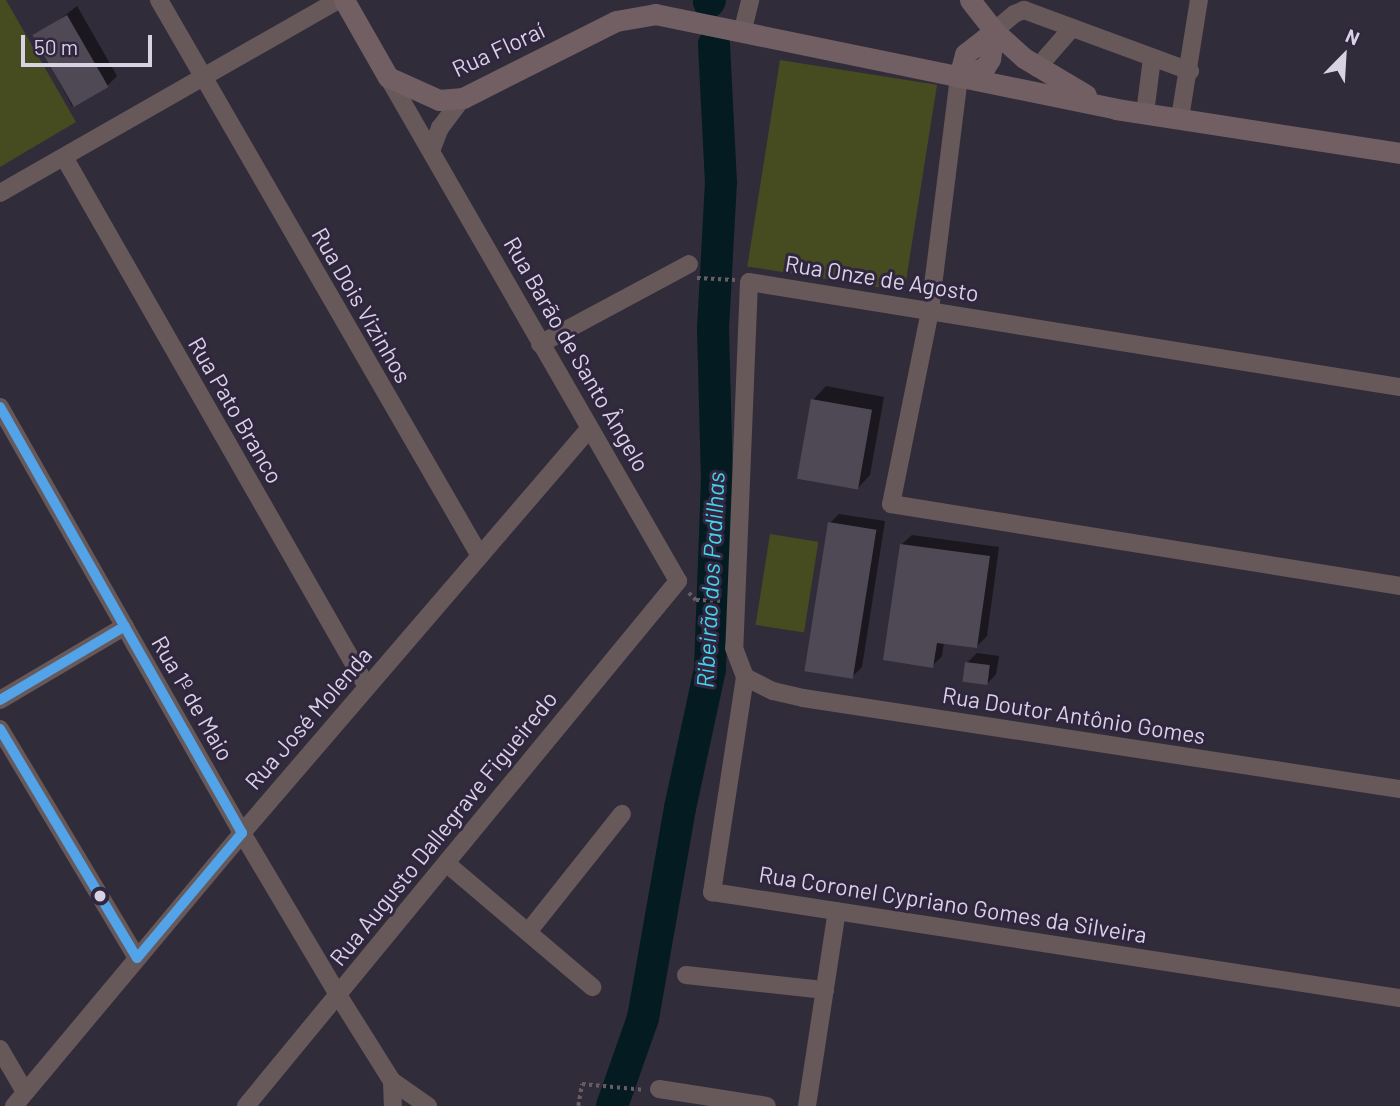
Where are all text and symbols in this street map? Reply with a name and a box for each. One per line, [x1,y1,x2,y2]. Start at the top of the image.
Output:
street label: Rua Floraí [447,16,549,82]
scale bar [24,21,156,65]
north arrow [1309,21,1379,91]
text: N [1342,23,1363,49]
text: 50 m [34,34,78,59]
street label: Rua Dois Vizinhos [306,222,418,388]
street label: Rua Barão de Santo Ângelo [498,232,656,476]
street label: Rua Onze de Agosto [783,249,981,307]
street label: Rua Pato Branco [183,332,289,488]
water label: Ribeirão dos Padilhas [690,471,730,689]
street label: Rua 1º de Maio [146,631,240,765]
street label: Rua José Molenda [239,641,377,795]
street label: Rua Doutor Antônio Gomes [940,681,1208,749]
street label: Rua Augusto Dallegrave Figueiredo [324,685,562,971]
street label: Rua Coronel Cypriano Gomes da Silveira [757,860,1149,948]
unlabelled marker [93,889,107,903]

